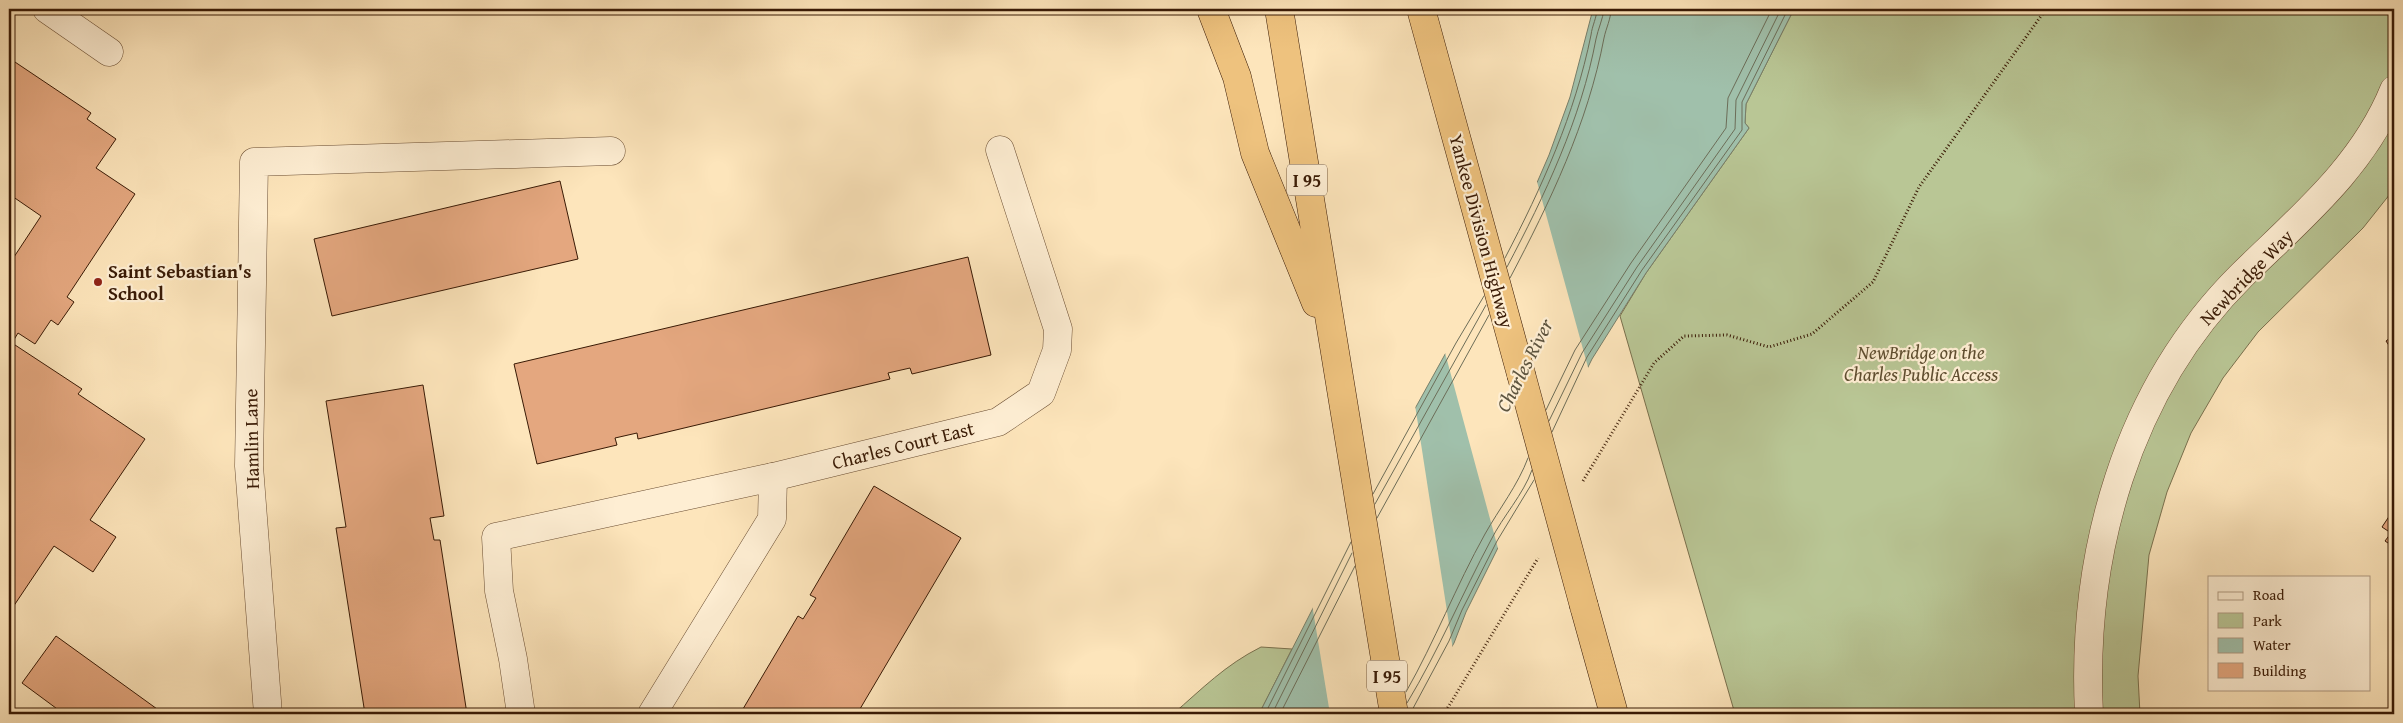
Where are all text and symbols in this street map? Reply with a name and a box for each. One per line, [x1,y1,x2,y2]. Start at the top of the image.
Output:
street label: Yankee Division Highway [1443,131,1522,332]
road number: I 95 [1287,164,1327,196]
street label: Newbridge Way [2193,222,2300,331]
place label: Saint Sebastian's School [108,257,251,307]
marker: Saint Sebastian's School [92,276,104,288]
water label: Charles River [1488,313,1560,417]
park label: NewBridge on the Charles Public Access [1844,338,1998,388]
street label: Hamlin Lane [236,388,266,489]
street label: Charles Court East [829,414,977,476]
legend [2208,576,2370,690]
text: Road [2253,584,2284,605]
text: Park [2253,610,2282,631]
text: Water [2253,634,2291,655]
road number: I 95 [1367,660,1407,691]
text: Building [2253,660,2307,681]

